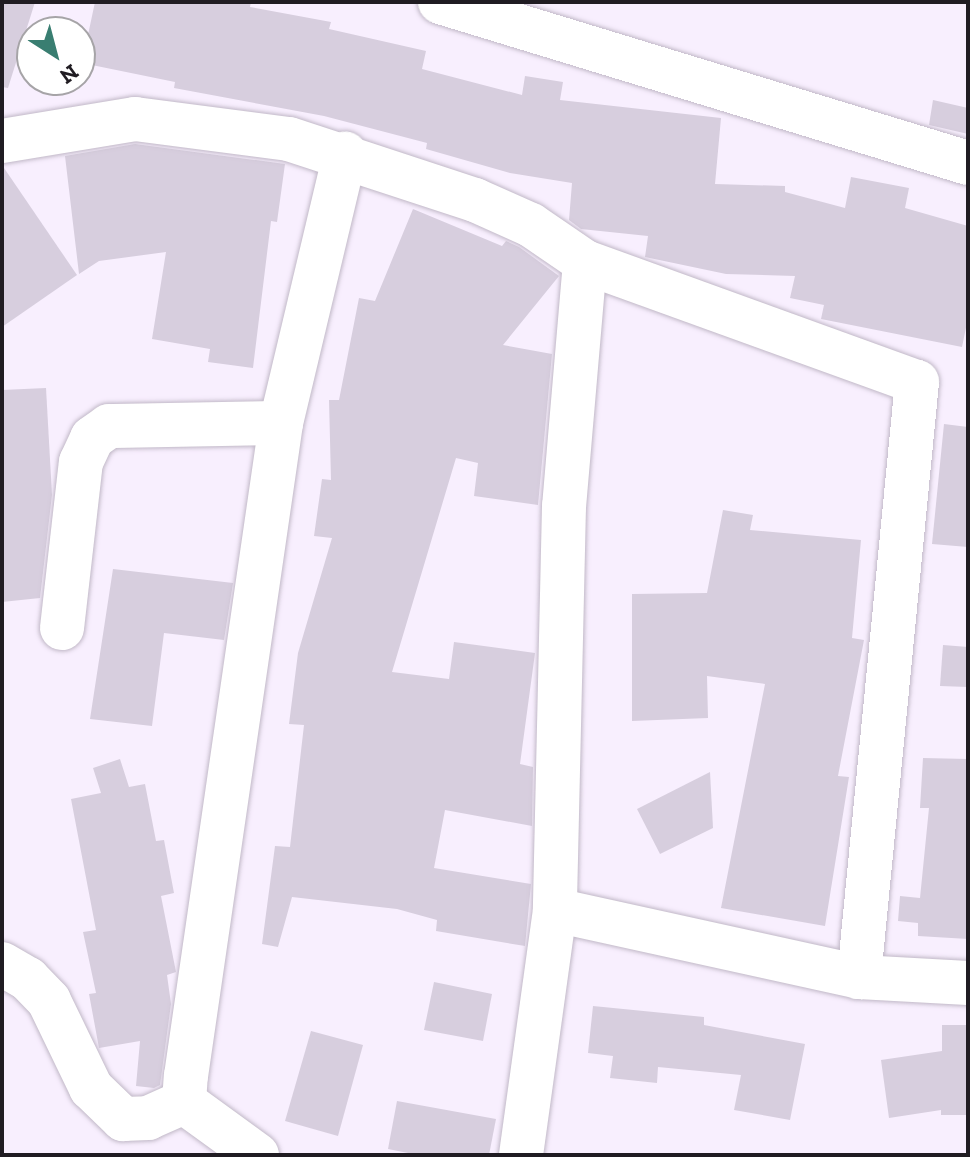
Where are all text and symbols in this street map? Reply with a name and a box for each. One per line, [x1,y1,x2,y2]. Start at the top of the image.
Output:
north arrow [16,16,96,96]
text: N [55,58,84,90]

